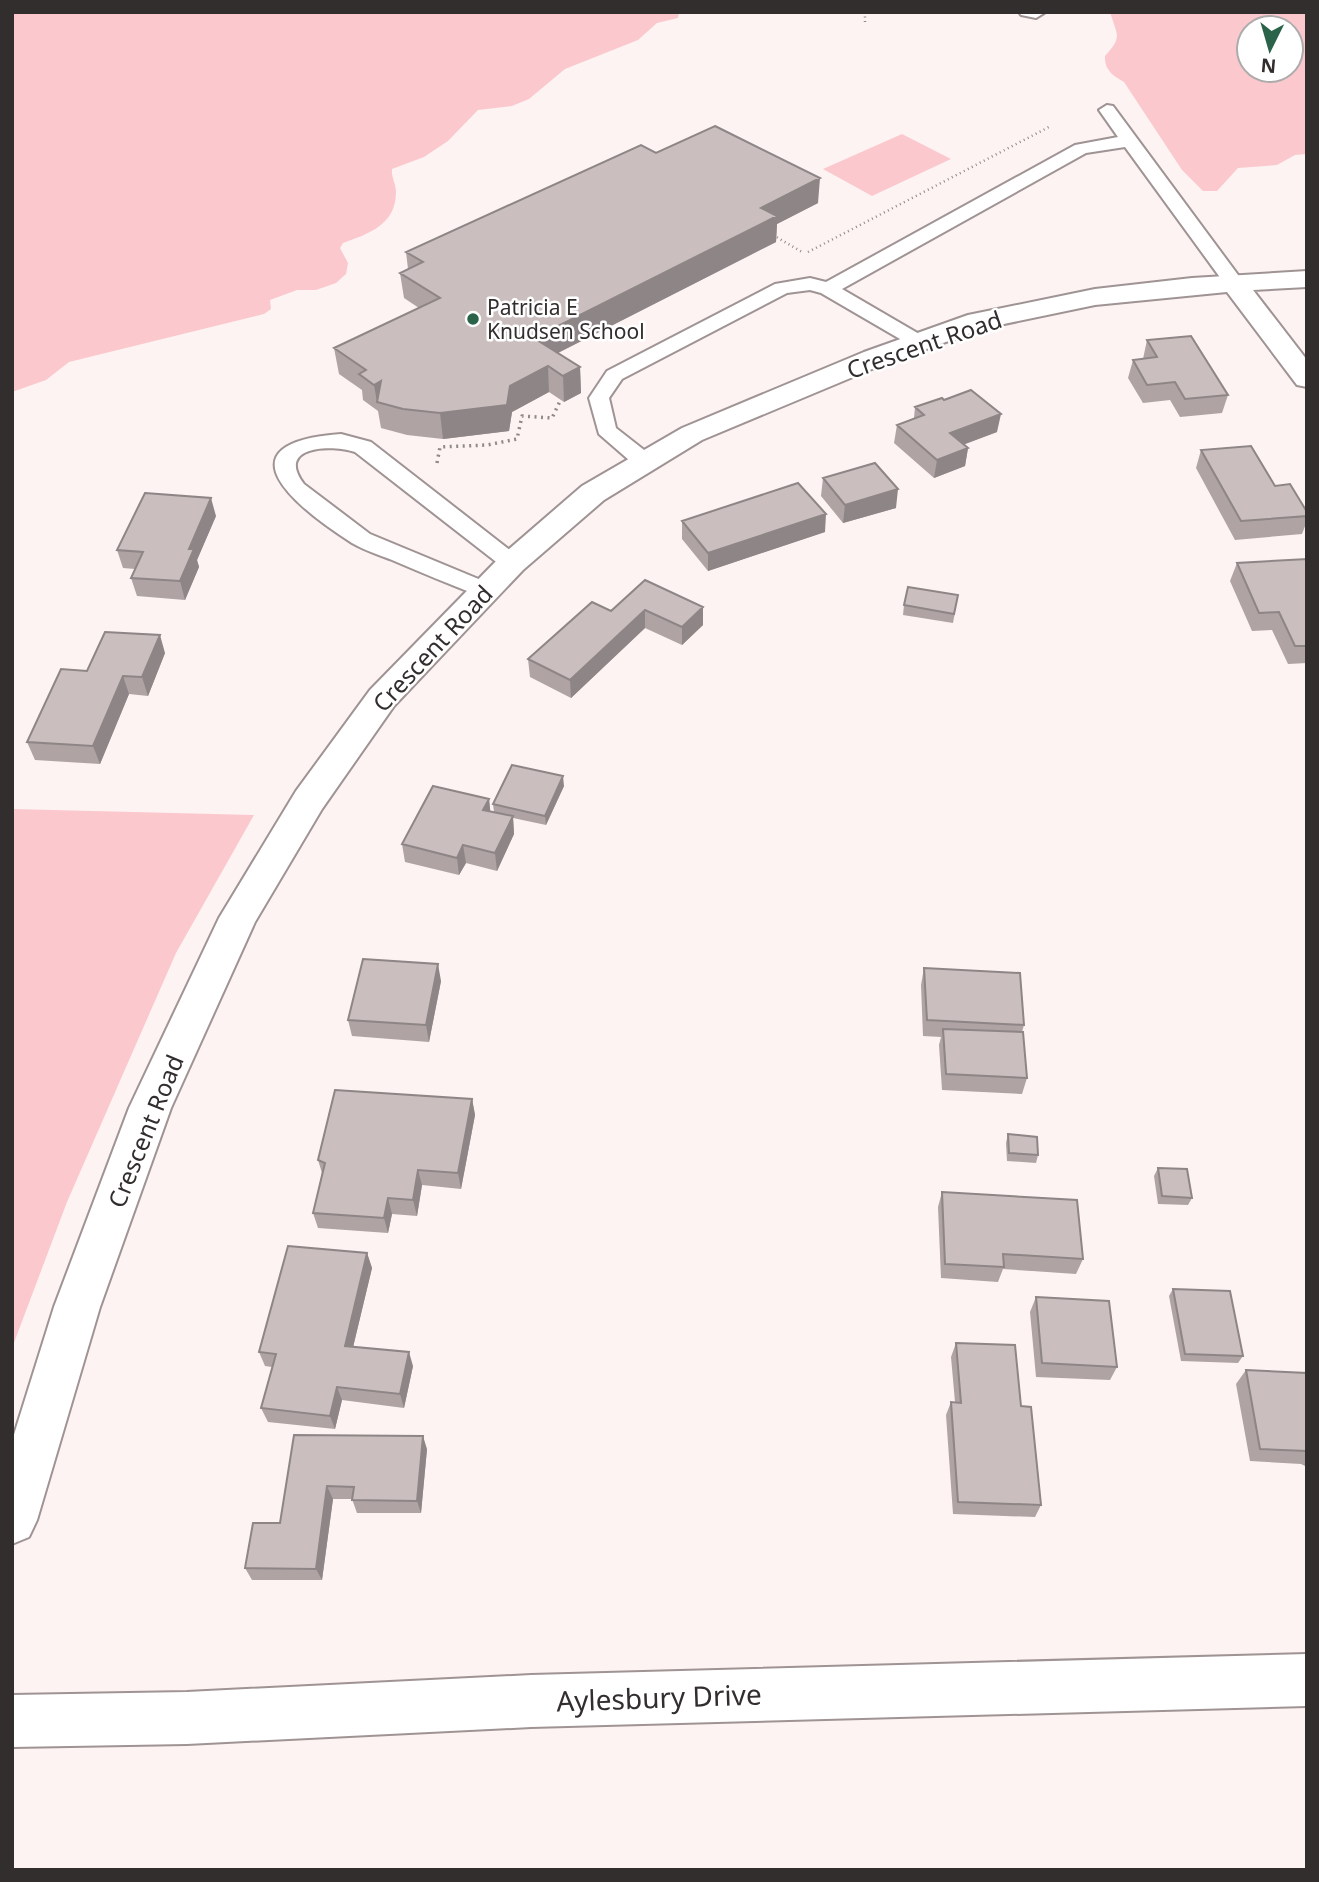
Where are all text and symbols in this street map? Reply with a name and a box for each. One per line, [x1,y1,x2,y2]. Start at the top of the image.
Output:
north arrow [1235,14,1305,84]
text: N [1260,52,1277,80]
place label: Patricia E Knudsen School [487,293,645,345]
street label: Crescent Road [842,302,1006,386]
marker: Patricia E Knudsen School [465,311,481,327]
street label: Crescent Road [365,577,499,719]
street label: Crescent Road [99,1050,191,1212]
street label: Aylesbury Drive [556,1674,762,1720]

